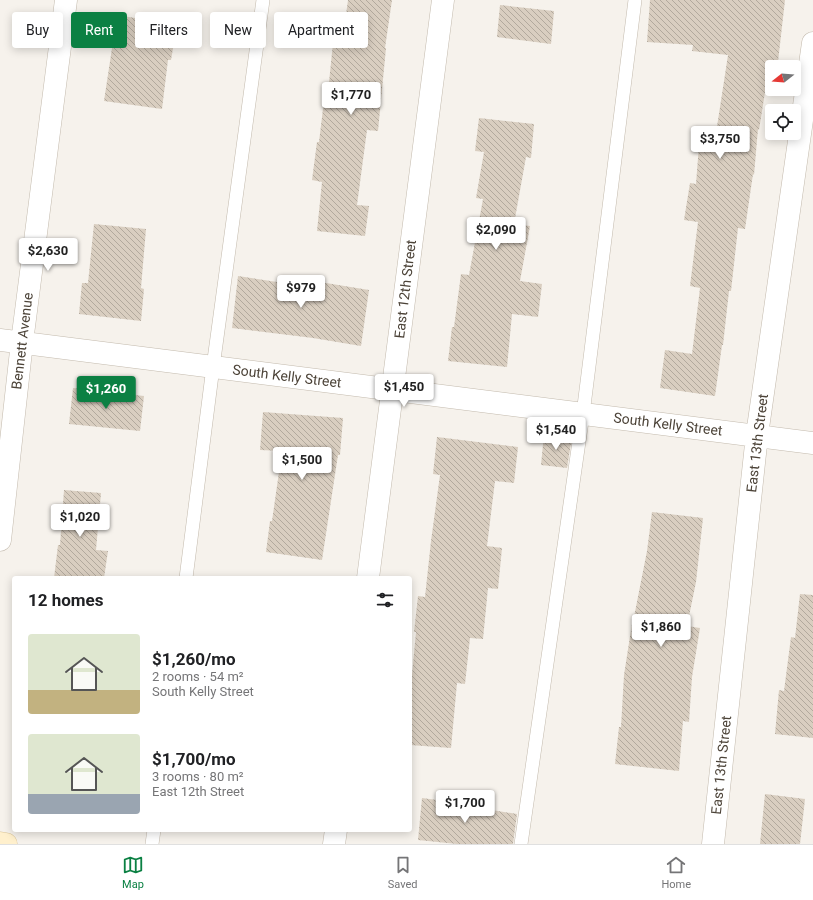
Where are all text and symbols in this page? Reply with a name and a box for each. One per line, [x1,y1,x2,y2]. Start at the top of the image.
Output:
chip: Buy [12,12,63,48]
chip: Rent [71,12,127,48]
chip: Filters [135,12,202,48]
chip: New [210,12,266,48]
chip: Apartment [274,12,368,48]
north arrow [765,60,801,96]
map controls [765,60,801,140]
pin: $1,770 [318,82,384,116]
text: $1,770 [331,87,371,102]
button: locate [765,104,801,140]
pin: $3,750 [687,126,753,160]
text: $3,750 [700,131,740,146]
pin: $2,090 [463,217,529,251]
text: $2,090 [476,222,516,237]
pin: $2,630 [15,238,81,272]
street label: East 12th Street [391,238,419,339]
text: $2,630 [28,243,68,258]
pin: $979 [277,275,325,309]
text: $979 [286,280,316,295]
street label: Bennett Avenue [8,292,36,390]
street label: South Kelly Street [232,361,343,391]
pin: $1,450 [371,374,437,408]
pin: $1,260 [73,376,139,410]
text: $1,450 [384,379,424,394]
text: $1,260 [86,381,126,396]
street label: East 13th Street [743,392,771,493]
street label: South Kelly Street [613,409,724,439]
pin: $1,540 [523,417,589,451]
text: $1,540 [536,422,576,437]
pin: $1,500 [269,447,335,481]
text: $1,500 [282,452,322,467]
pin: $1,020 [47,504,113,538]
text: $1,020 [60,509,100,524]
icon: filters [374,589,396,611]
text: 12 homes [28,590,104,610]
pin: $1,860 [628,614,694,648]
text: $1,860 [641,619,681,634]
text: $1,260/mo [152,649,236,669]
icon: home [60,650,108,698]
text: 2 rooms · 54 m² [152,669,244,684]
text: South Kelly Street [152,684,254,699]
street label: East 13th Street [708,714,734,815]
text: $1,700/mo [152,749,236,769]
icon: home [60,750,108,798]
text: 3 rooms · 80 m² [152,769,244,784]
text: East 12th Street [152,784,244,799]
pin: $1,700 [432,790,498,824]
text: $1,700 [445,795,485,810]
tab: Map [122,854,144,891]
tab: Saved [388,854,418,891]
tab: Home [661,854,691,891]

